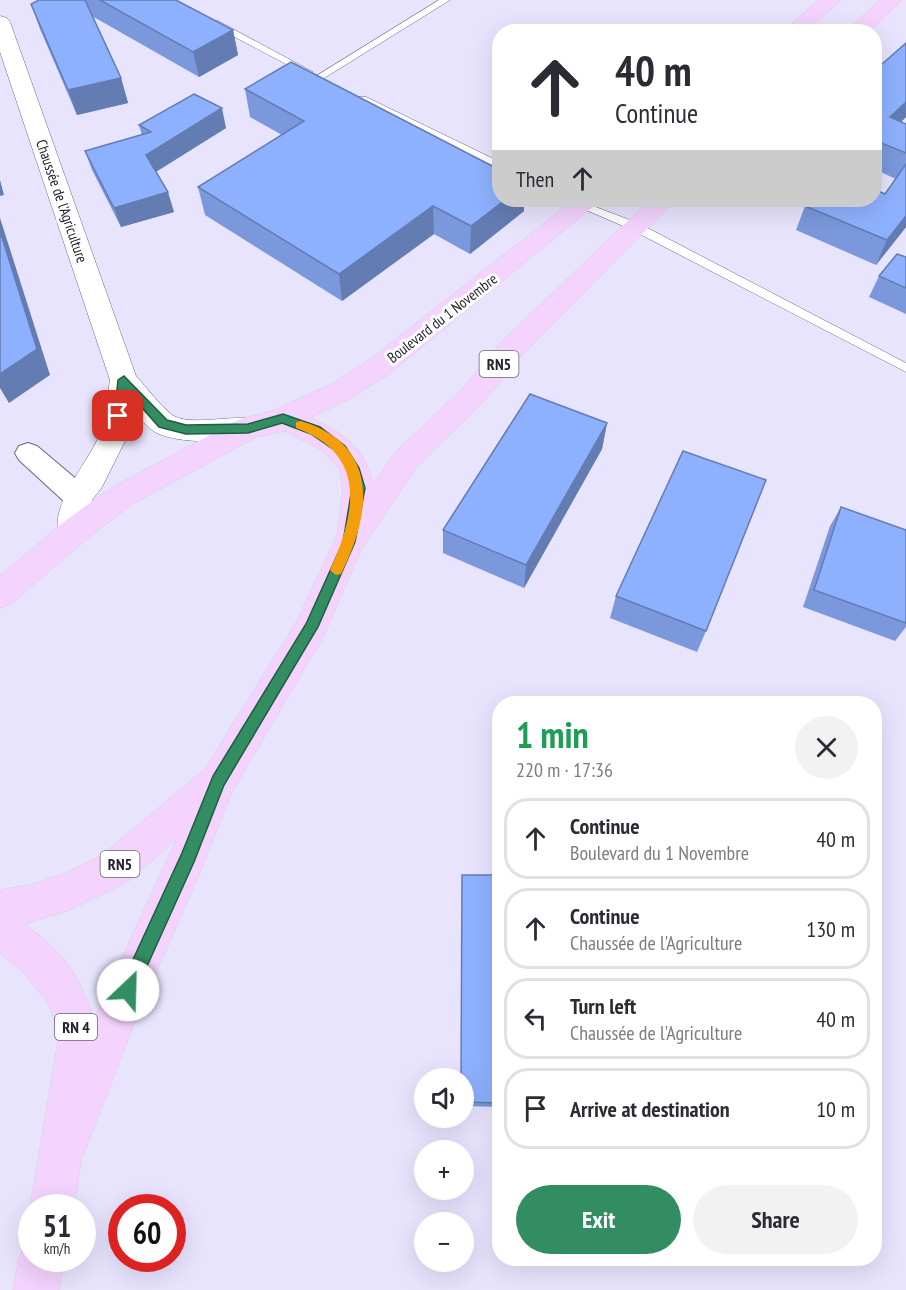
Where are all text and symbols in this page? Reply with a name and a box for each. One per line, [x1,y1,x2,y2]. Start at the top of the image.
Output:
text: 40 m [615,43,692,98]
icon: ahead [516,48,594,126]
text: Continue [615,96,698,130]
street label: Chaussée de l'Agriculture [32,137,92,265]
icon: ahead [566,162,599,195]
text: Then [516,165,554,193]
street label: Boulevard du 1 Novembre [383,269,501,367]
road number: RN5 [480,351,518,377]
pin [92,390,143,441]
icon: arrive [101,399,134,432]
text: 1 min [516,711,589,758]
button: close [795,716,858,779]
text: 220 m · 17:36 [516,757,613,783]
text: Continue [570,812,640,840]
icon: ahead [519,822,552,855]
text: 40 m [816,825,855,853]
text: Boulevard du 1 Novembre [570,840,749,866]
road number: RN5 [100,851,140,877]
text: Continue [570,902,640,930]
icon: ahead [519,912,552,945]
text: 130 m [806,915,855,943]
text: Chaussée de l'Agriculture [570,930,742,956]
position arrow [96,958,160,1022]
text: Turn left [570,992,636,1020]
icon: left [519,1002,552,1035]
text: 40 m [816,1005,855,1033]
road number: RN 4 [55,1014,97,1040]
text: Chaussée de l'Agriculture [570,1020,742,1046]
map controls [414,1068,474,1272]
button: sound [414,1068,474,1128]
icon: arrive [519,1092,552,1125]
text: Arrive at destination [570,1095,730,1123]
text: 10 m [816,1095,855,1123]
button: + [414,1140,474,1200]
button: Exit [516,1185,681,1254]
button: Share [693,1185,858,1254]
speed limit sign: 60 [108,1194,186,1272]
text: 51 [43,1206,71,1245]
button: − [414,1212,474,1272]
text: km/h [44,1239,70,1258]

